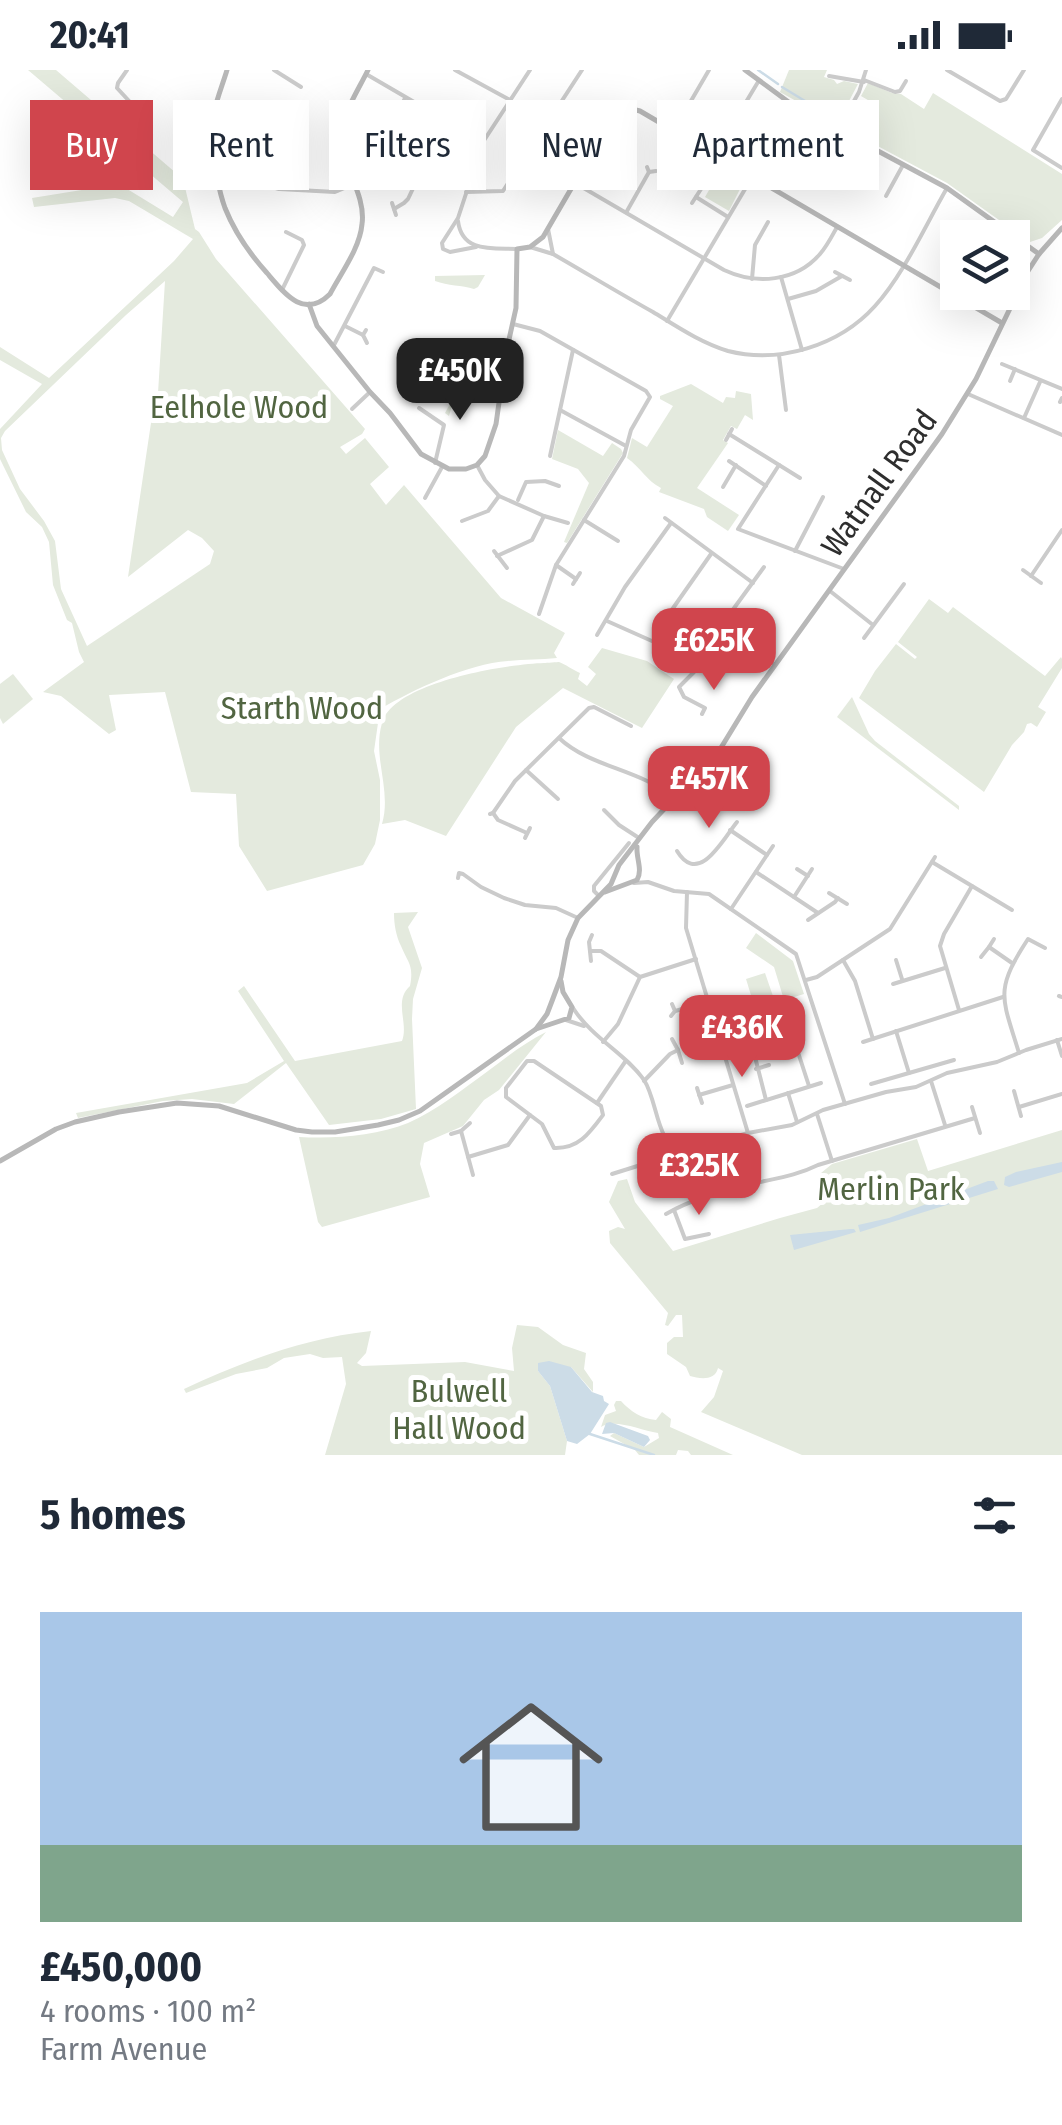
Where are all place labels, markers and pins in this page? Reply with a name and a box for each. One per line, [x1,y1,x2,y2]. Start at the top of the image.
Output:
pin: £450K [390,338,530,423]
pin: £625K [644,608,784,693]
pin: £457K [639,746,779,831]
pin: £436K [672,995,812,1080]
pin: £325K [629,1133,769,1218]

